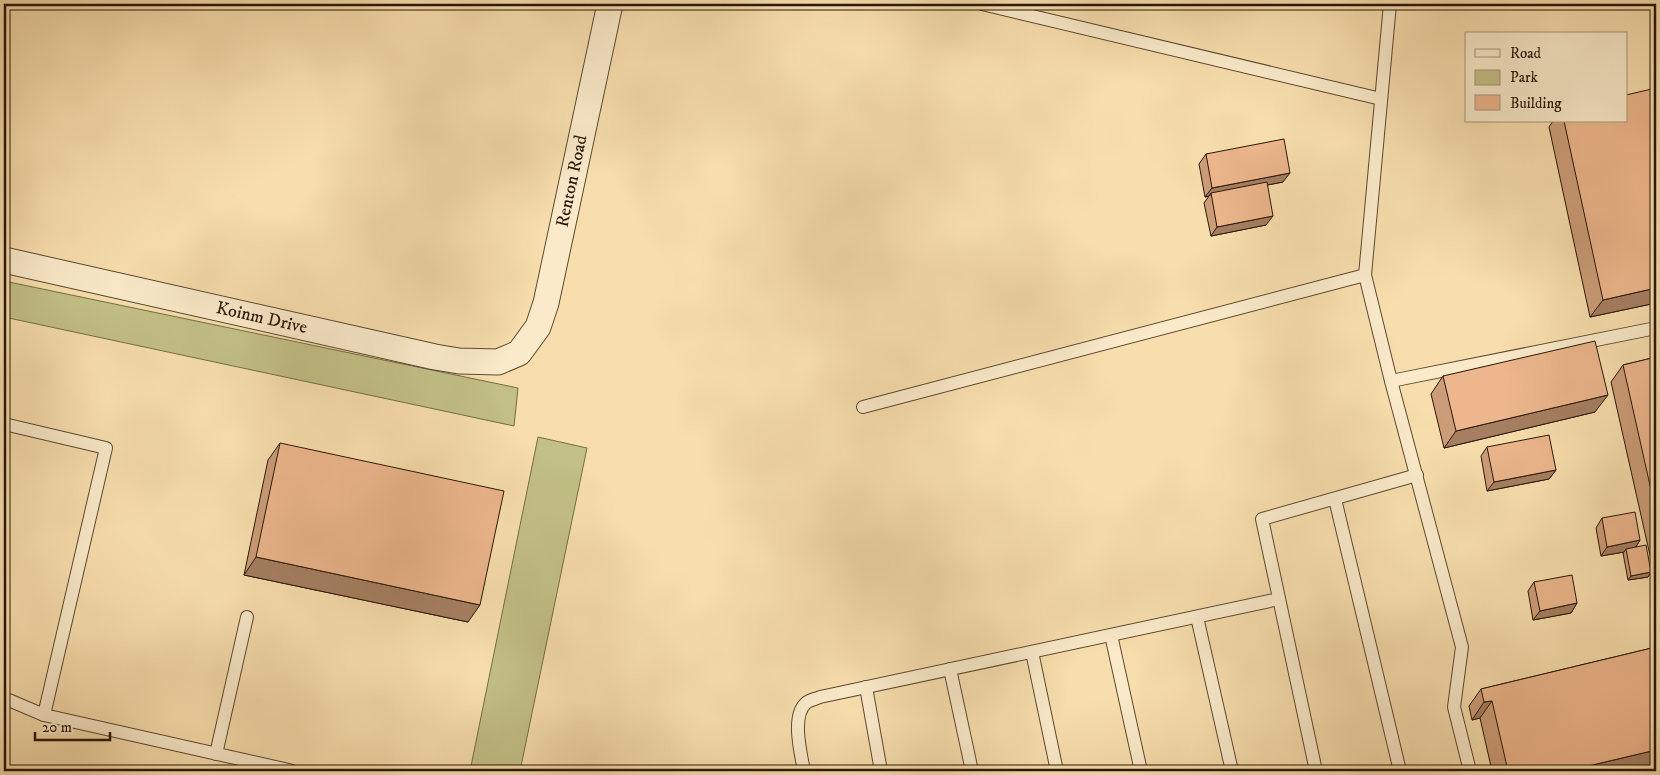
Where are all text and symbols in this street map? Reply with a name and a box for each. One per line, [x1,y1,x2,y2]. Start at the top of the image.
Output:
legend [1465,32,1628,122]
text: Road [1510,44,1542,63]
text: Park [1510,68,1539,87]
text: Building [1510,94,1562,113]
street label: Renton Road [551,133,593,229]
street label: Koinm Drive [214,297,309,339]
scale bar [35,710,110,742]
text: 20 m [42,718,72,737]

